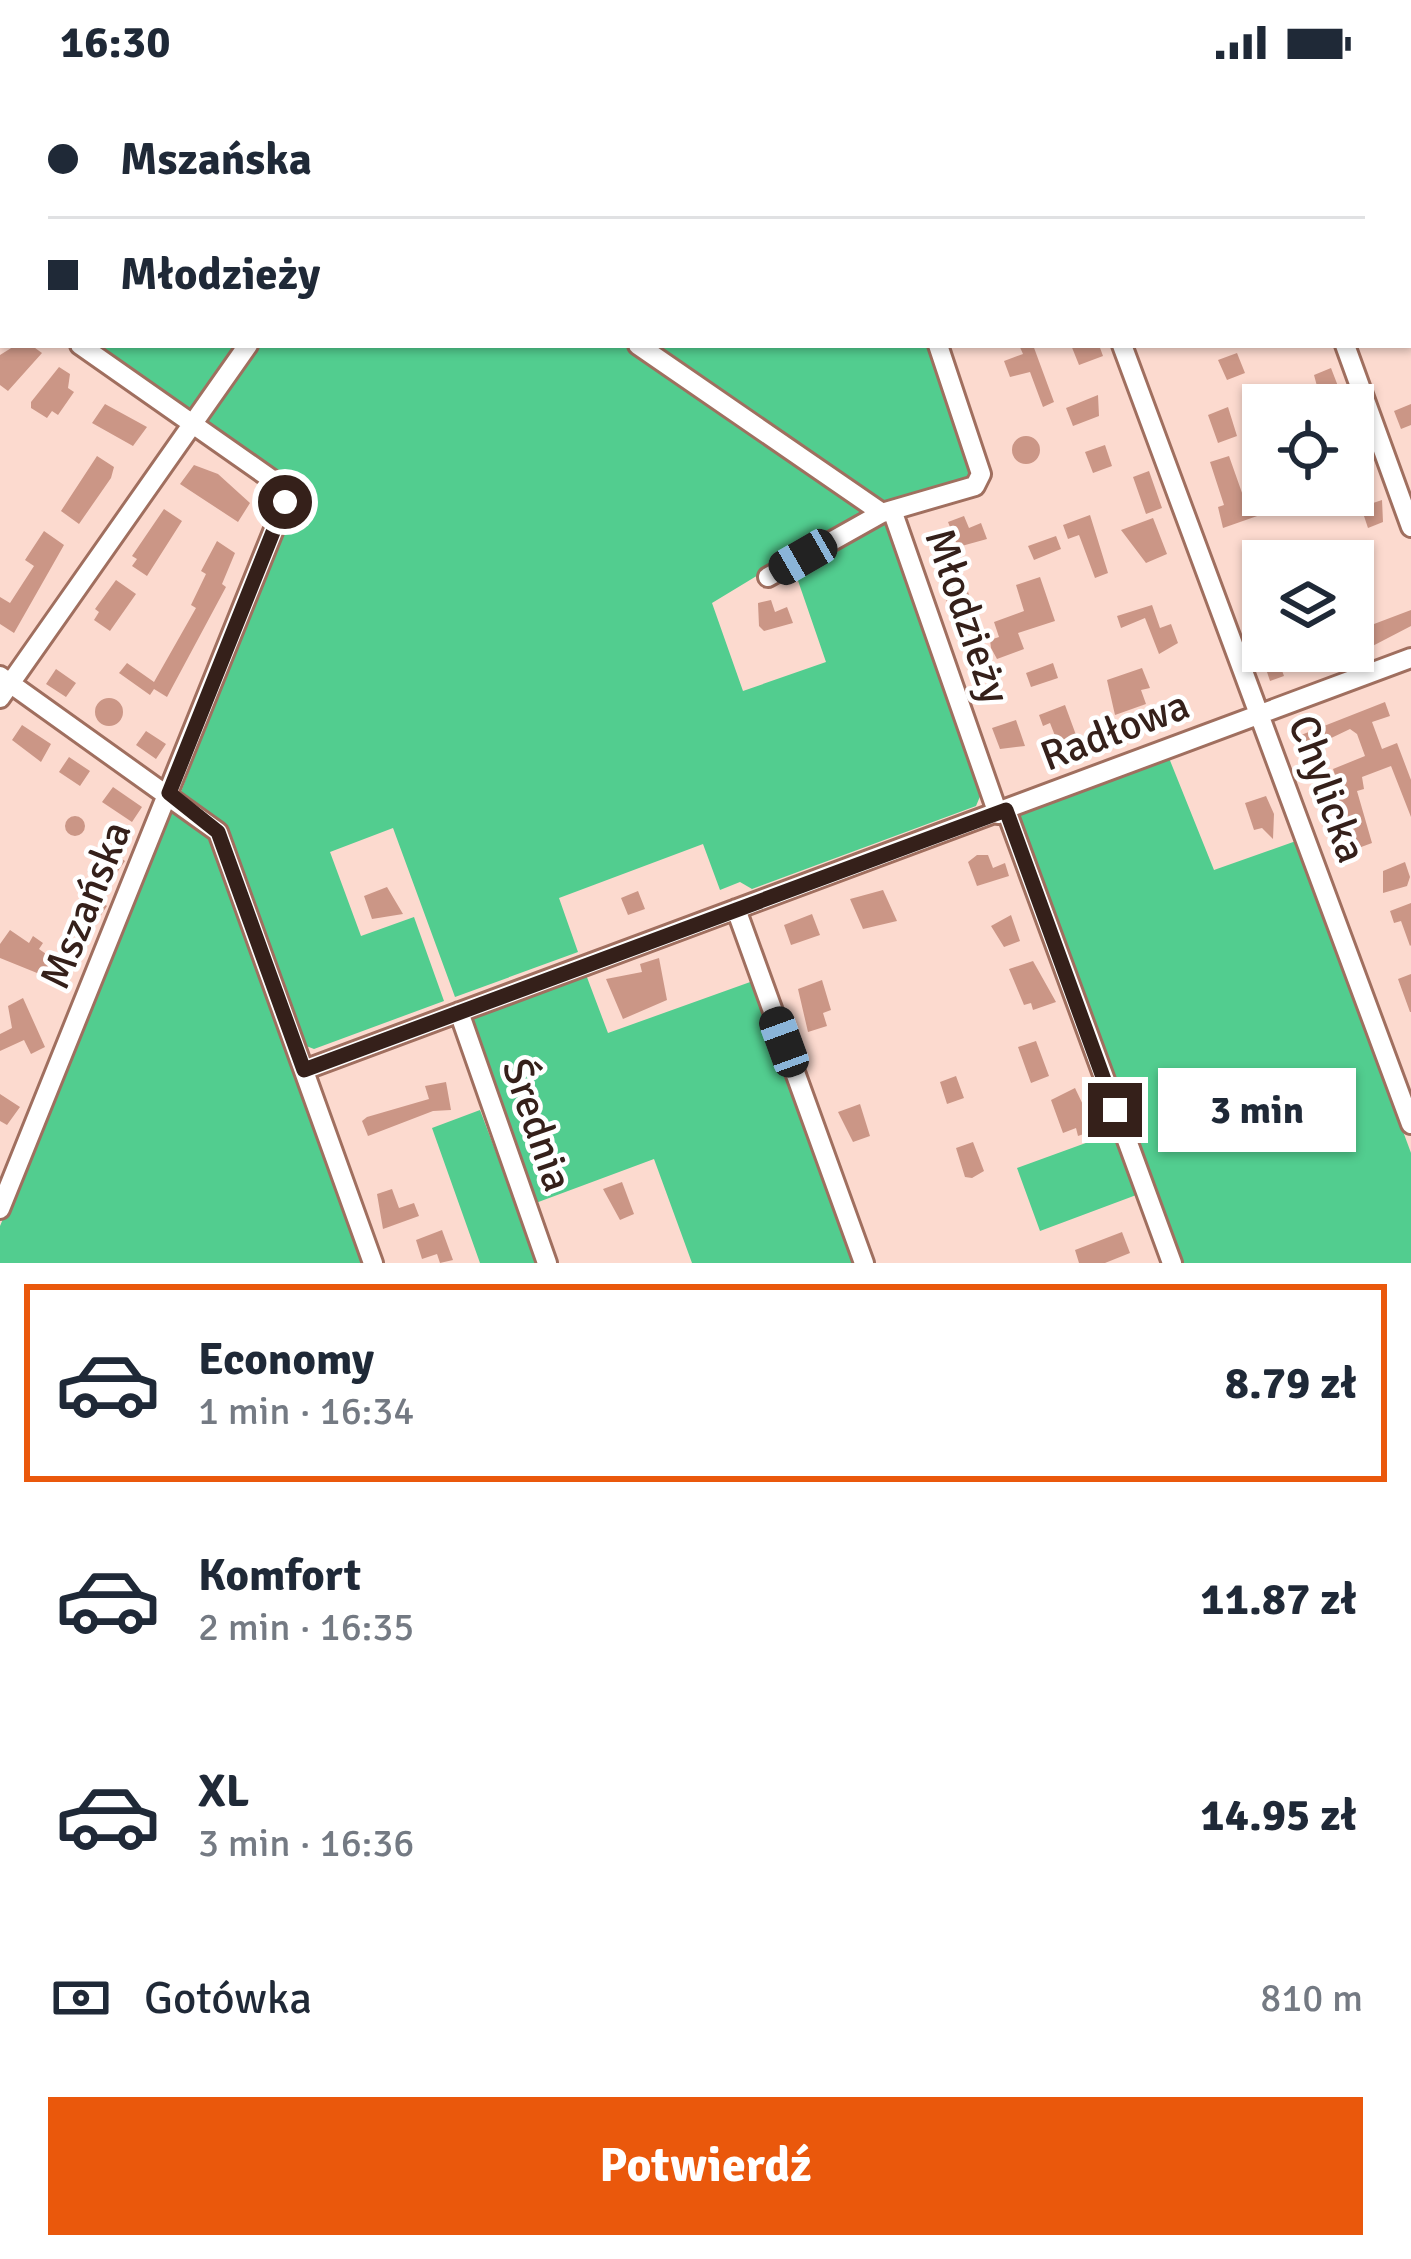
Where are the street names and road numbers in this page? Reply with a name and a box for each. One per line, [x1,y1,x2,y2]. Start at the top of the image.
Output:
street label: Młodzieży [913,522,1021,710]
street label: Radłowa [1034,679,1196,783]
street label: Chylicka [1277,708,1377,870]
street label: Mszańska [29,814,143,996]
street label: Średnia [491,1052,583,1198]

